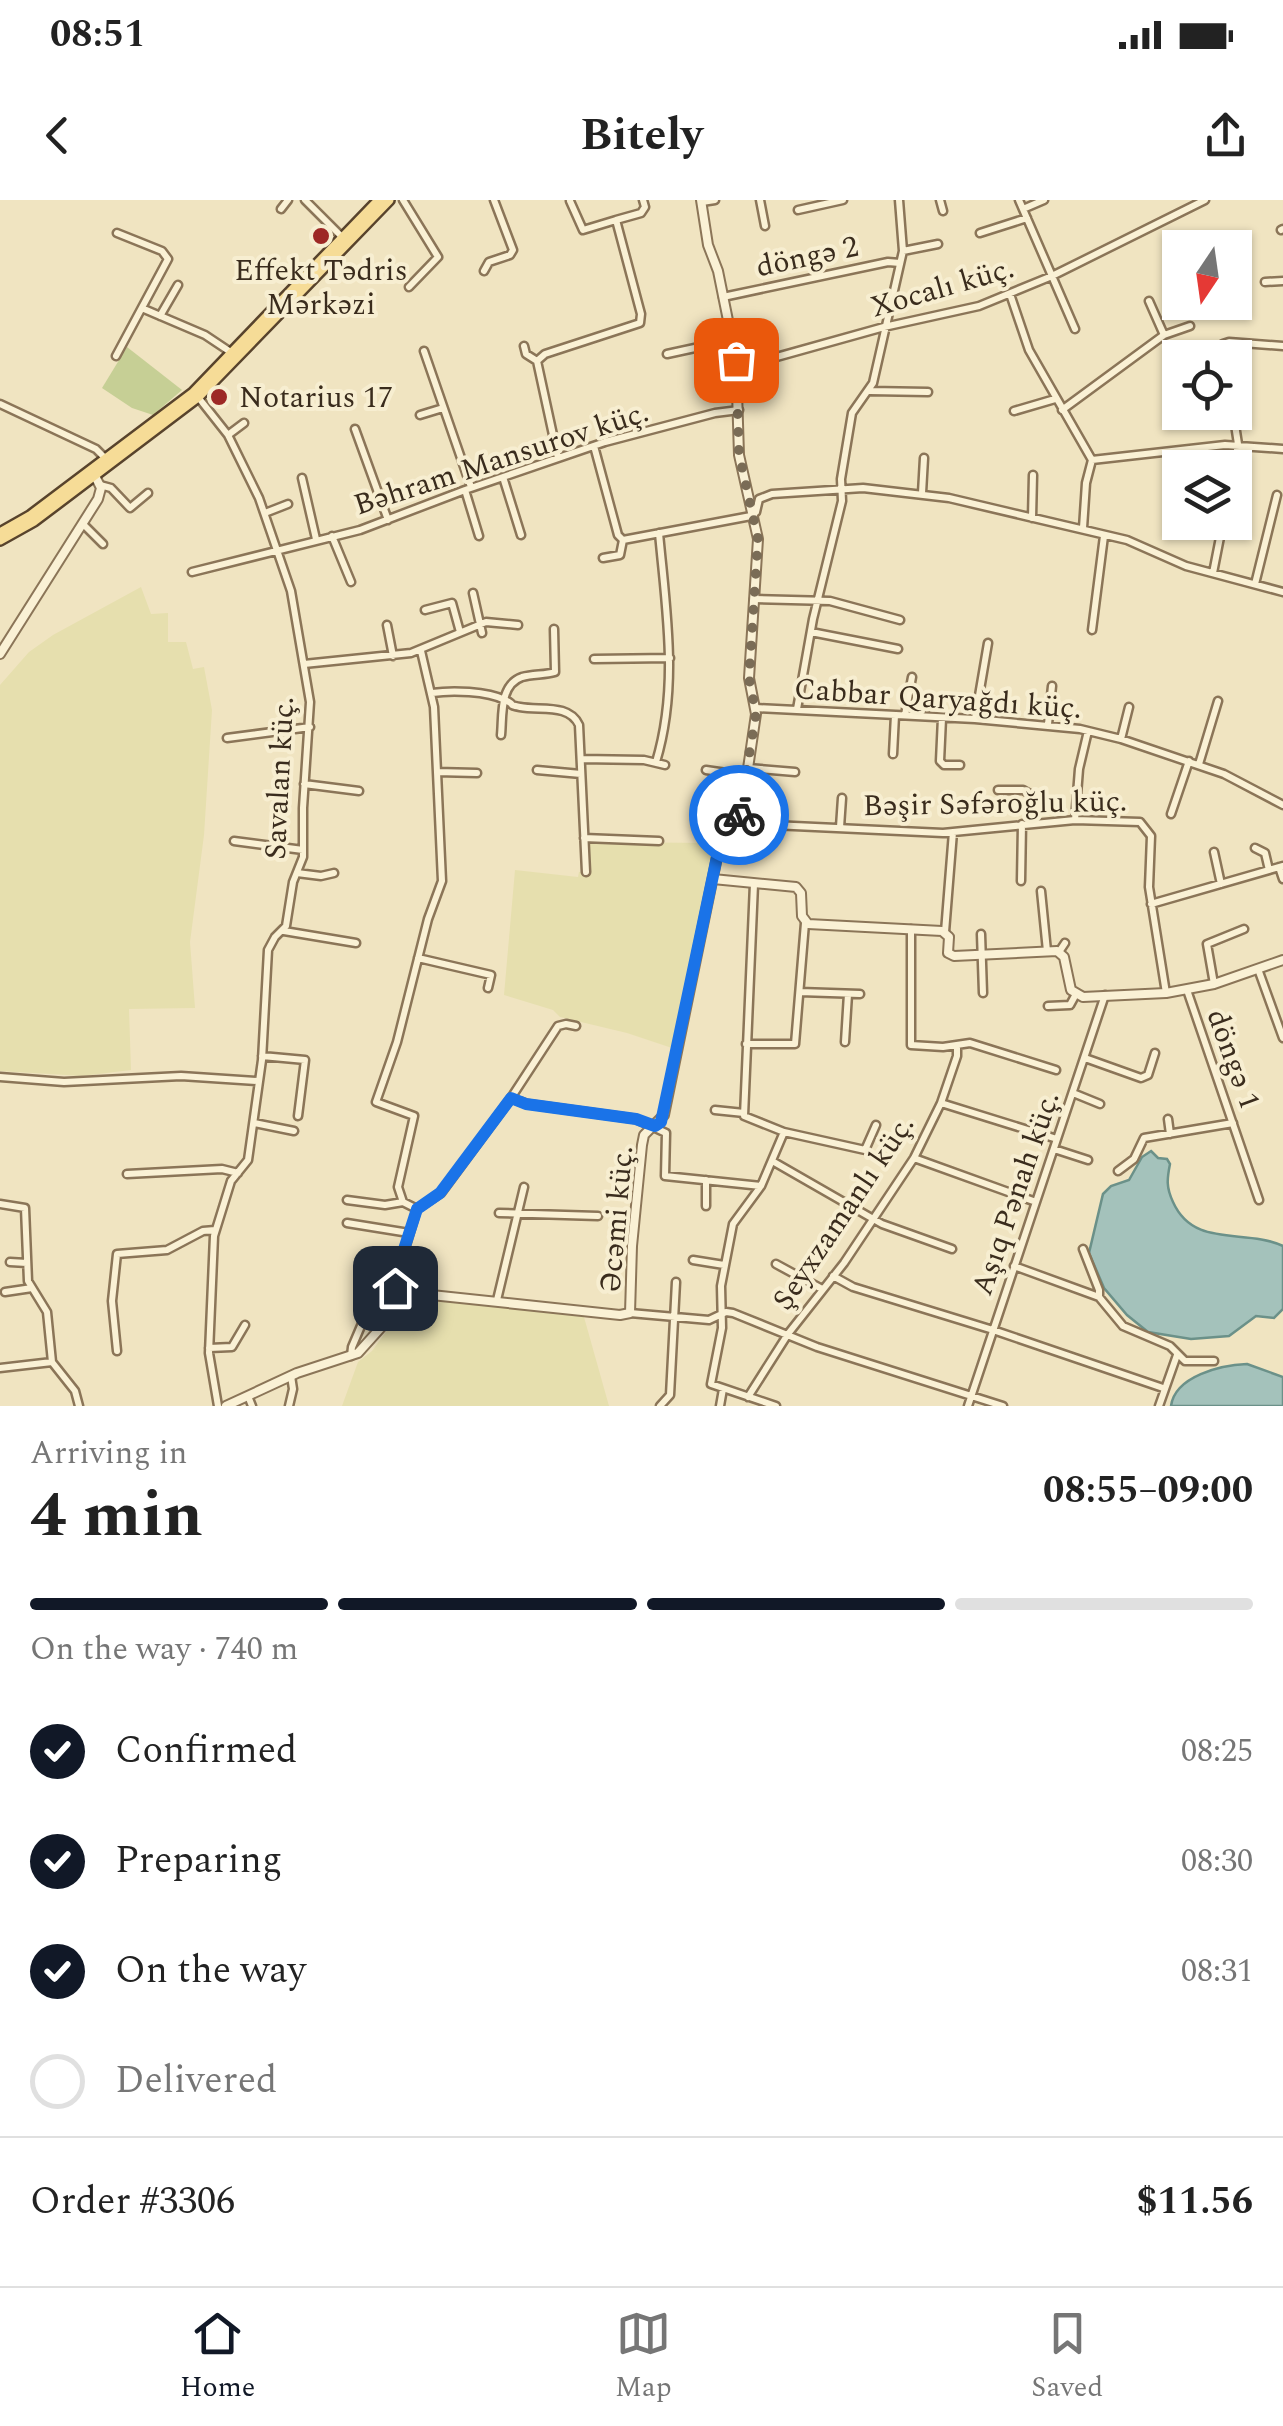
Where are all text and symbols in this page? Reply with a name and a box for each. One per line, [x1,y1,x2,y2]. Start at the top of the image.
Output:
text: 08:51 [50,6,145,64]
text: Bitely [580,101,703,170]
icon: back [30,108,85,163]
icon: share [1198,108,1253,163]
street label: döngə 2 [752,224,863,290]
marker: Effekt Tədris Mərkəzi [310,225,332,247]
north arrow [1162,230,1252,320]
map controls [1162,230,1252,540]
street label: Xocalı küç. [865,246,1019,330]
place label: Effekt Tədris Mərkəzi [234,248,408,328]
pin [694,318,779,403]
icon: bag [709,333,764,388]
button: locate [1162,340,1252,430]
place label: Notarius 17 [239,375,393,421]
marker: Notarius 17 [208,386,230,408]
street label: Bəhram Mansurov küç. [348,390,655,528]
button: layers [1162,450,1252,540]
street label: Cabbar Qaryağdı küç. [793,666,1083,732]
street label: Savalan küç. [253,695,307,861]
courier [689,765,789,865]
street label: Bəşir Səfəroğlu küç. [862,779,1128,829]
icon: bike [712,788,767,843]
street label: döngə 1 [1194,1003,1272,1116]
street label: Aşıq Pənah küç. [959,1085,1072,1302]
street label: Şeyxzamanlı küç. [761,1105,927,1320]
street label: Əcəmi küç. [588,1144,646,1294]
pin [353,1246,438,1331]
icon: home [368,1261,423,1316]
text: Arriving in [30,1429,187,1478]
text: 08:55–09:00 [1043,1462,1253,1520]
text: 4 min [30,1466,203,1565]
text: On the way · 740 m [30,1625,298,1674]
text: Confirmed [115,1722,297,1780]
icon: check [30,1724,85,1779]
text: 08:25 [1181,1727,1253,1776]
text: Preparing [115,1832,282,1890]
icon: check [30,1834,85,1889]
text: 08:30 [1181,1837,1253,1886]
text: On the way [115,1942,306,2000]
icon: check [30,1944,85,1999]
text: 08:31 [1181,1947,1253,1996]
text: Delivered [115,2052,277,2110]
text: Order #3306 [30,2173,235,2231]
text: $11.56 [1136,2173,1253,2231]
tab: Home [180,2306,255,2409]
tab: Map [615,2306,672,2409]
tab: Saved [1031,2306,1103,2409]

